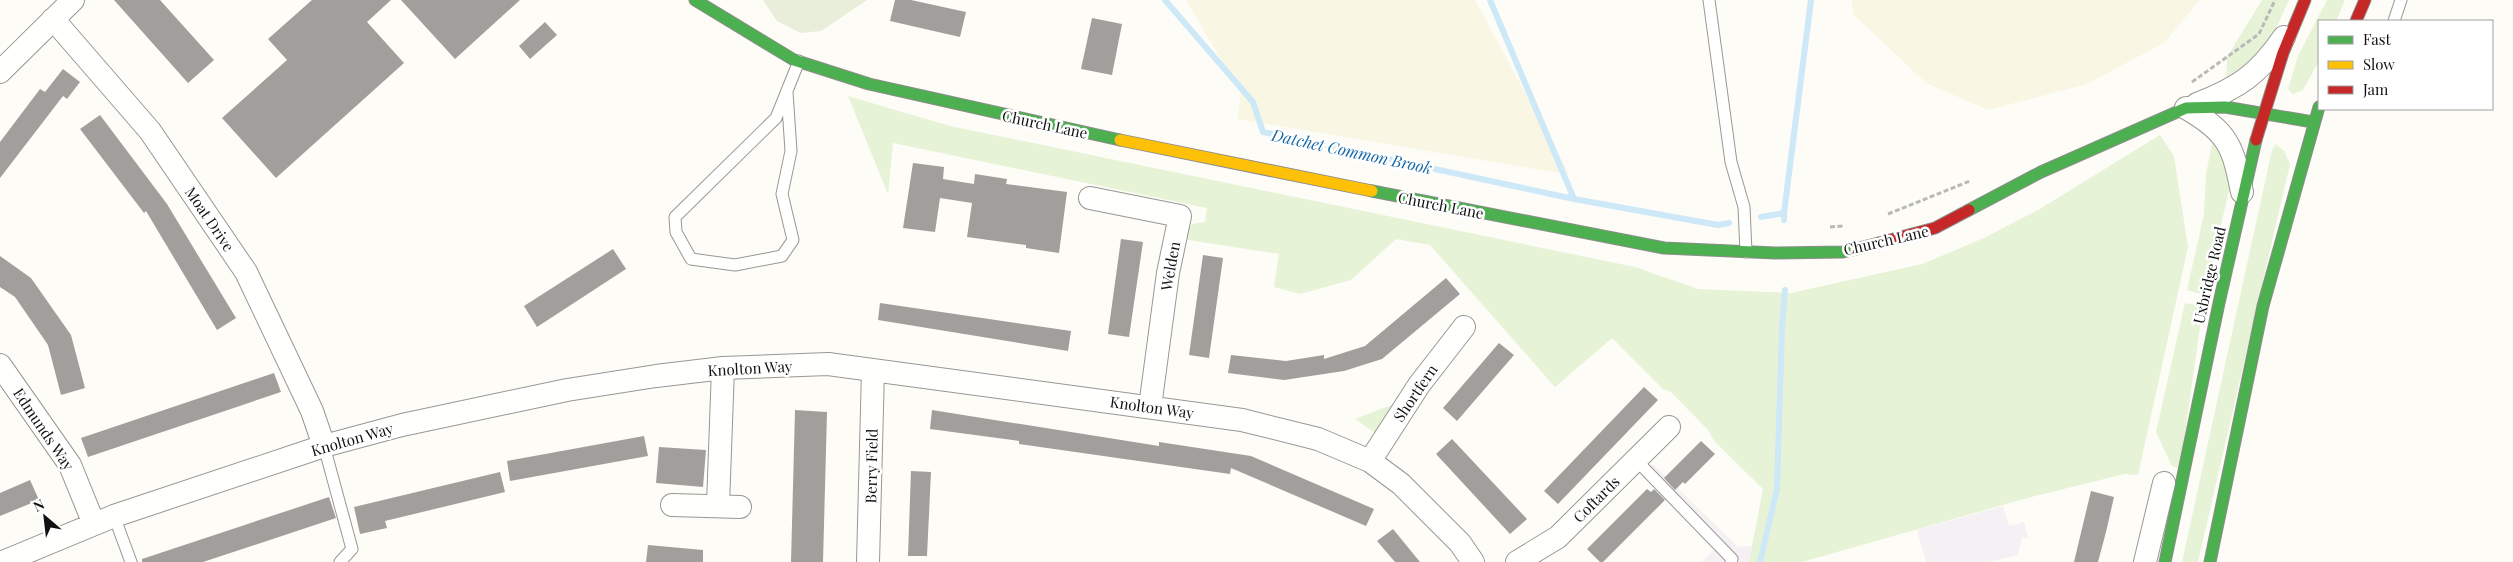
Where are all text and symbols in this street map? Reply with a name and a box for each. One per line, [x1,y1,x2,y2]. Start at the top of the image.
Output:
legend [2318,20,2493,110]
text: Fast [2363,29,2392,49]
text: Slow [2363,54,2395,74]
text: Jam [2362,79,2389,99]
street label: Church Lane [1000,105,1090,143]
water label: Datchet Common Brook [1269,124,1434,178]
street label: Moat Drive [181,183,239,255]
street label: Church Lane [1396,187,1486,223]
street label: Church Lane [1841,220,1931,260]
street label: Uxbridge Road [2188,224,2230,326]
street label: Welden [1156,240,1184,293]
street label: Knolton Way [707,356,793,380]
street label: Shortfern [1389,360,1442,426]
street label: Edmunds Way [9,384,79,474]
street label: Knolton Way [1109,391,1196,423]
street label: Knolton Way [309,418,396,460]
street label: Berry Field [860,428,882,503]
street label: Coftards [1568,471,1624,527]
north arrow [20,492,70,542]
text: N [30,494,48,516]

